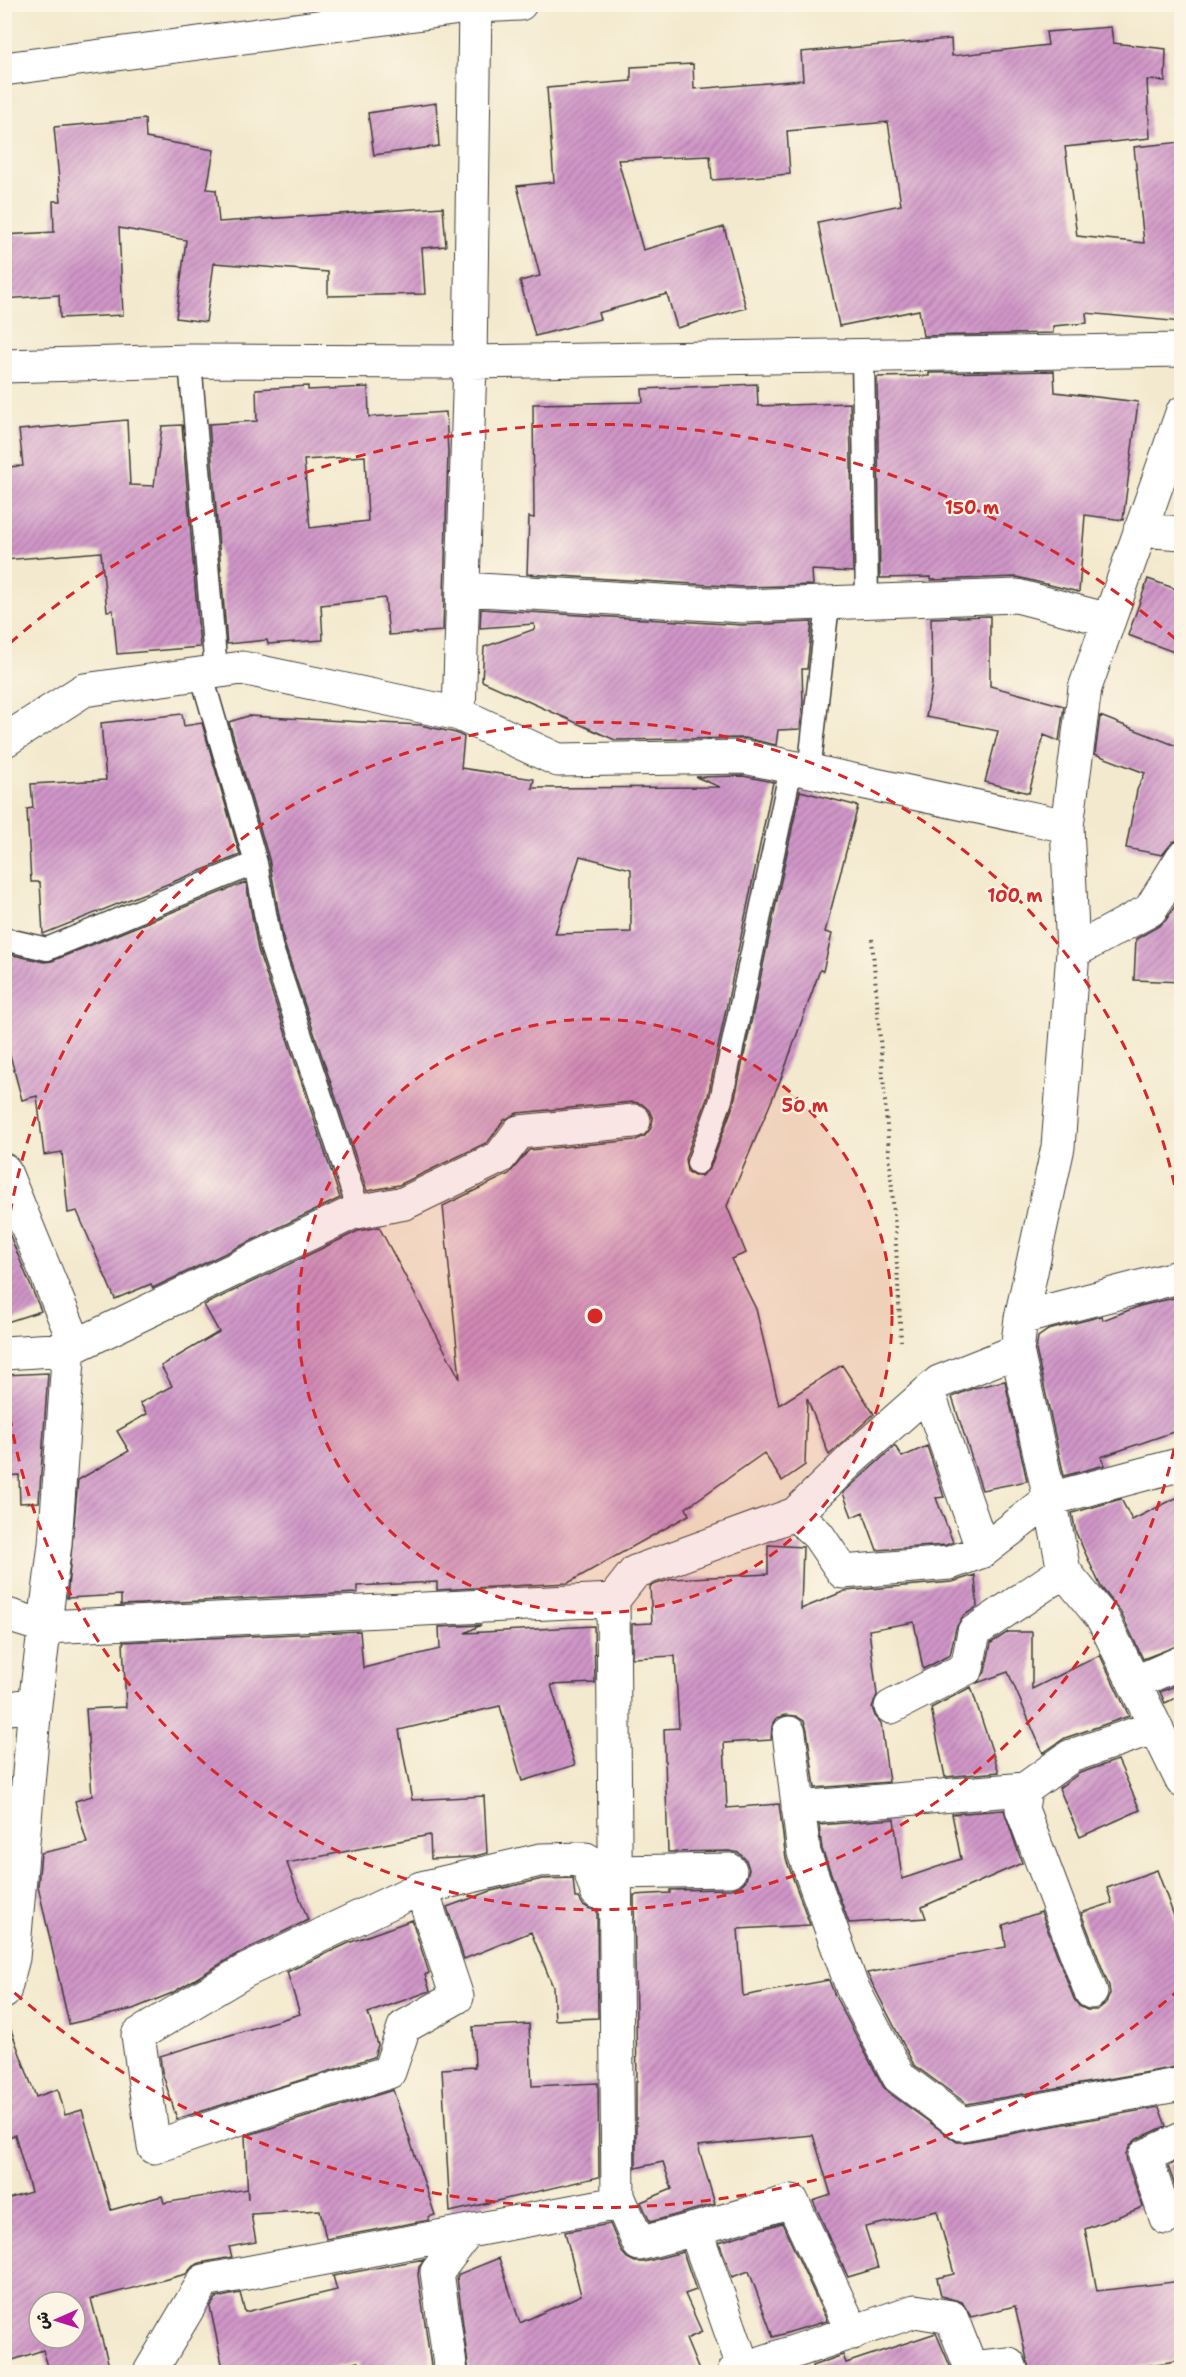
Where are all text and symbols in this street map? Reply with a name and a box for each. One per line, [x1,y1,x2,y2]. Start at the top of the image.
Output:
text: 150 m [945,496,1000,520]
text: 100 m [987,884,1043,908]
text: 50 m [782,1094,829,1118]
centre of rings [585,1306,605,1326]
north arrow [27,2290,87,2350]
text: ش [32,2311,53,2330]

